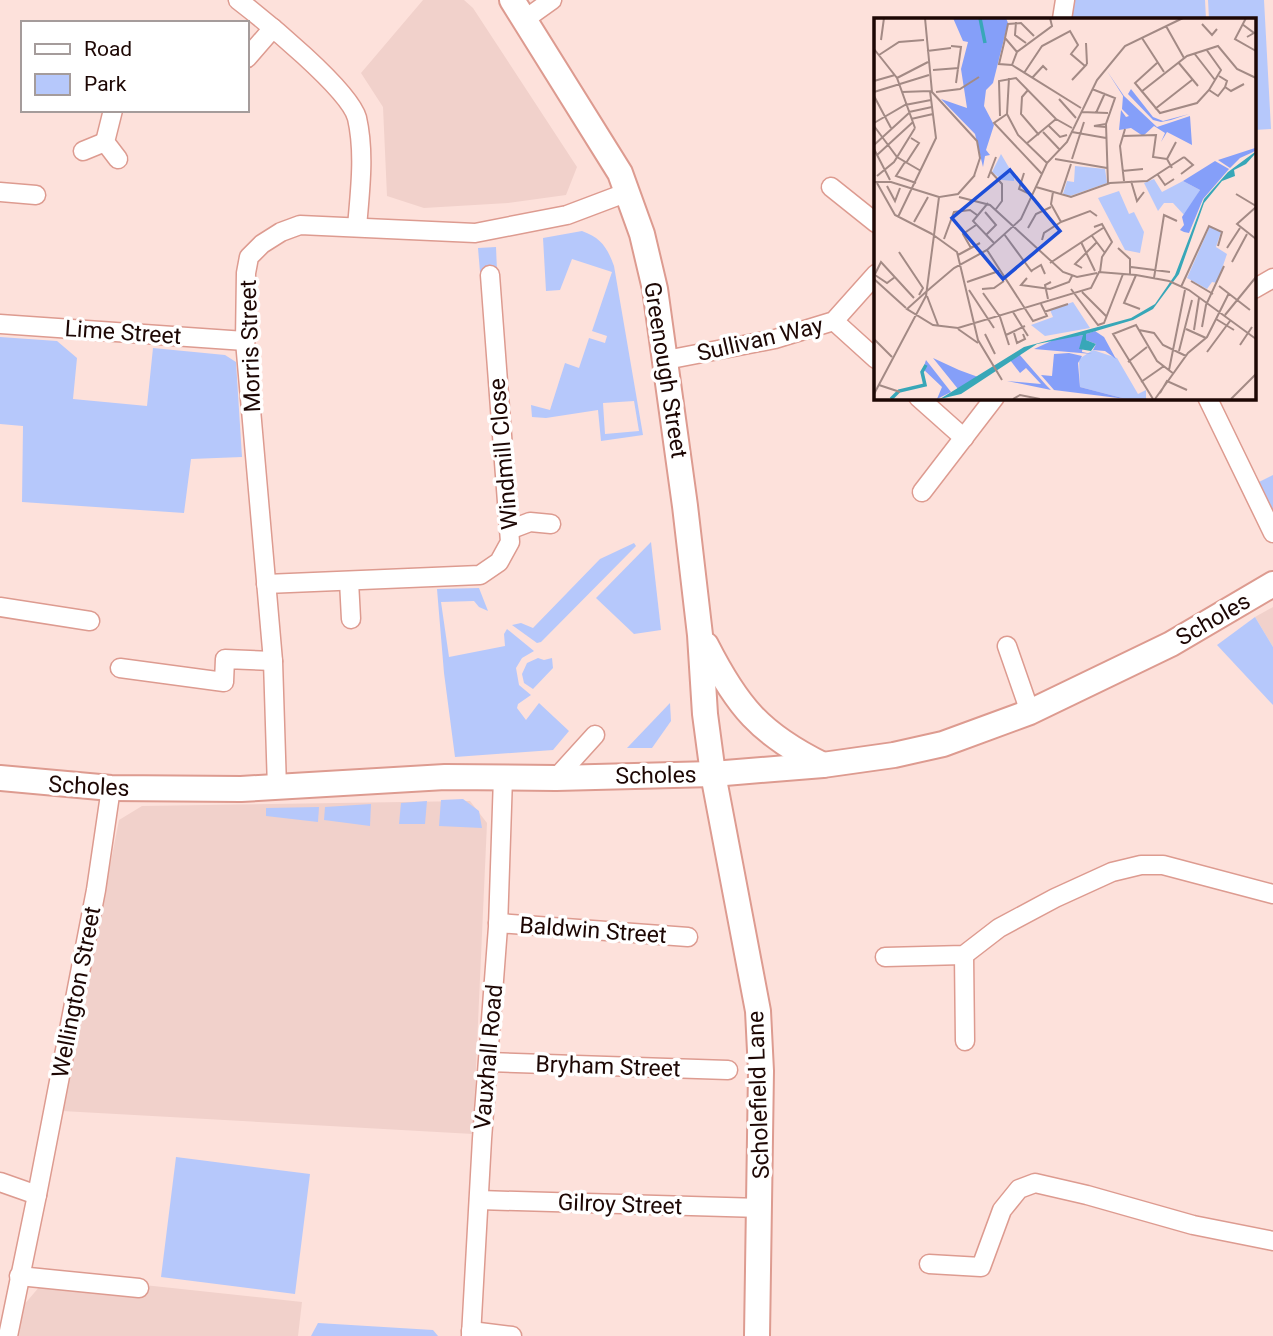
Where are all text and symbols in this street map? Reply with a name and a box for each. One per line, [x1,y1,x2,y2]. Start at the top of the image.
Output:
inset map [874,18,1256,399]
legend [21,21,248,112]
text: Road [84,37,132,61]
text: Park [84,72,127,96]
street label: Morris Street [235,279,266,413]
street label: Greenough Street [638,280,693,460]
street label: Sullivan Way [695,312,826,367]
street label: Lime Street [64,315,182,350]
street label: Windmill Close [483,377,524,531]
street label: Scholes [1171,587,1255,651]
street label: Scholes [615,761,697,790]
street label: Scholes [48,771,130,802]
street label: Wellington Street [47,904,106,1080]
street label: Baldwin Street [519,912,667,949]
street label: Vauxhall Road [469,983,508,1131]
street label: Scholefield Lane [742,1010,775,1180]
street label: Bryham Street [535,1050,681,1083]
street label: Gilroy Street [557,1189,683,1220]

